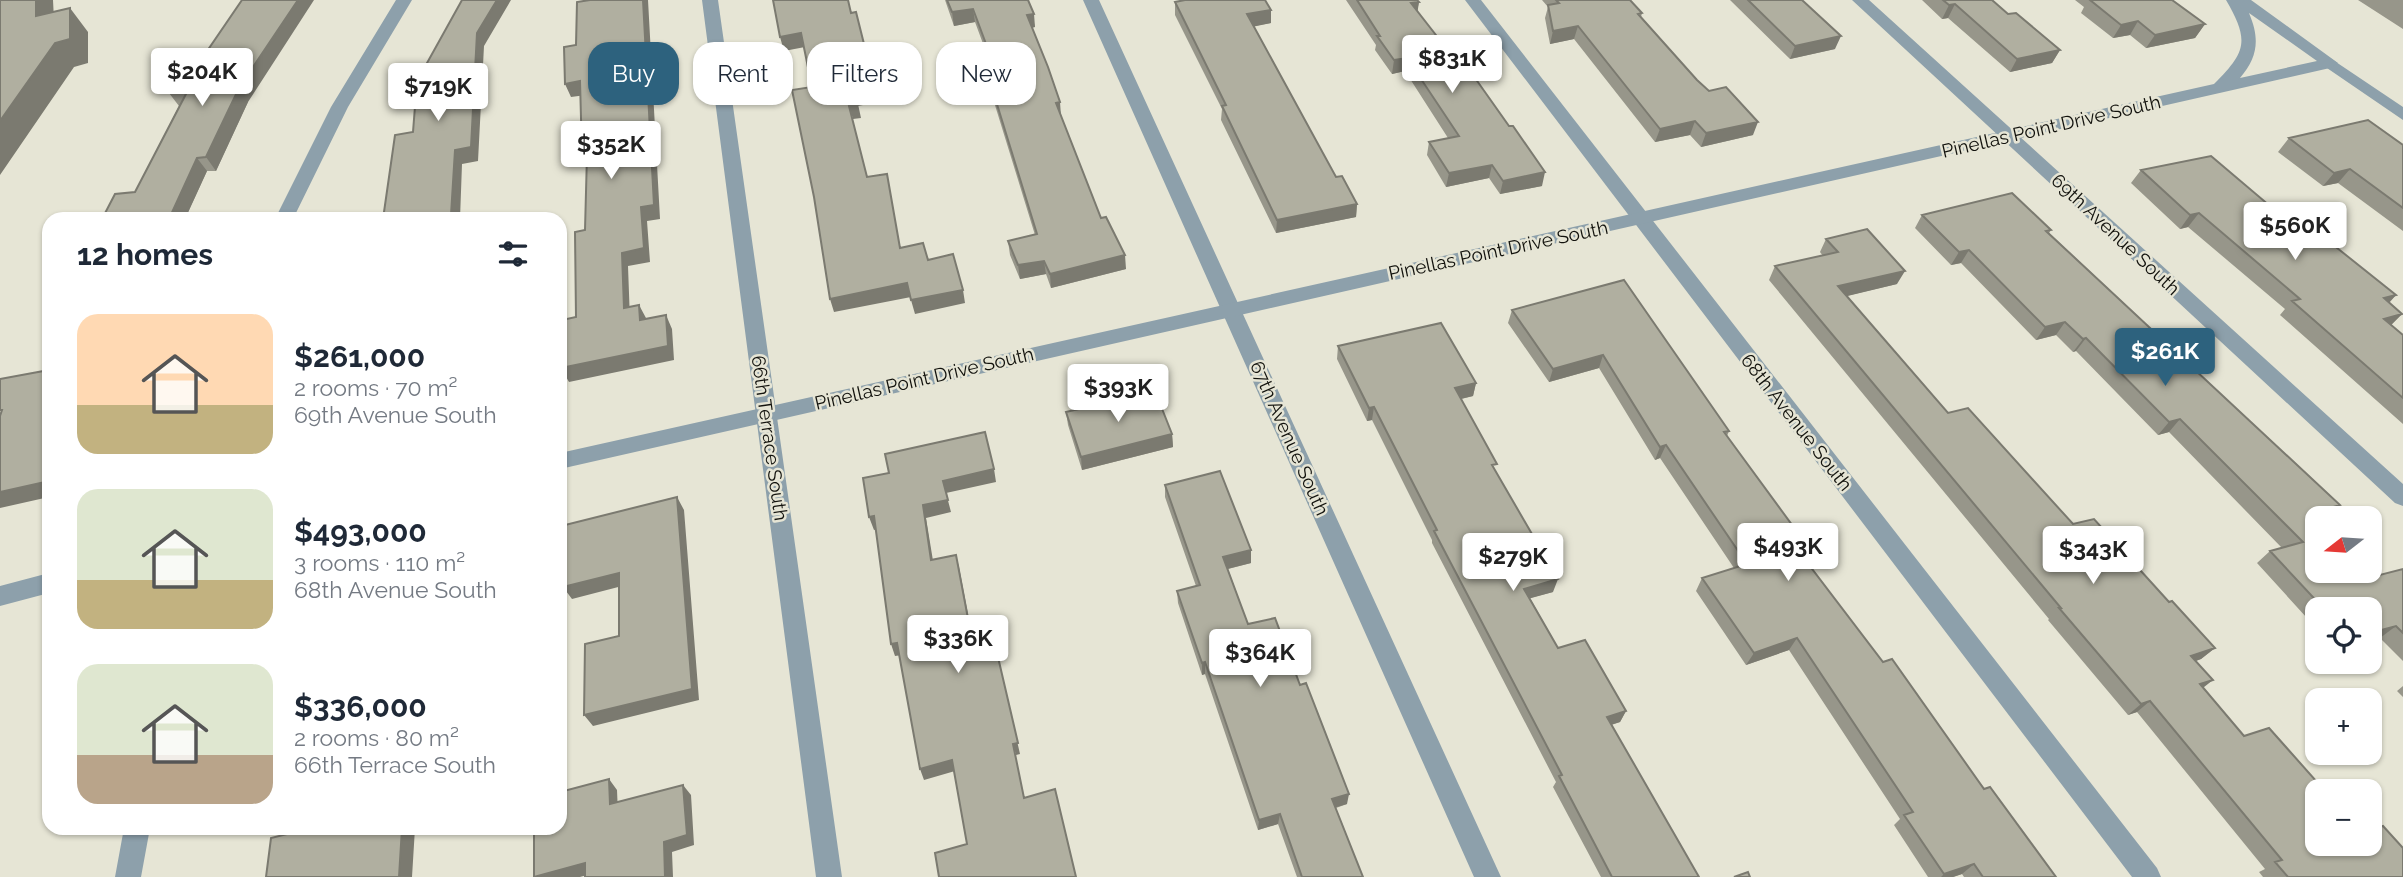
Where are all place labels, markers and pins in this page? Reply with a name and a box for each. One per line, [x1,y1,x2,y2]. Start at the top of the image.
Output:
pin: $831K [1403,36,1501,95]
pin: $204K [153,48,251,108]
pin: $719K [389,64,487,123]
pin: $352K [562,122,660,181]
pin: $560K [2246,202,2344,262]
pin: $261K [2116,328,2214,388]
pin: $393K [1069,364,1167,424]
pin: $493K [1739,524,1837,583]
pin: $343K [2044,526,2142,586]
pin: $279K [1464,534,1562,593]
pin: $336K [909,616,1007,675]
pin: $364K [1211,630,1309,689]

